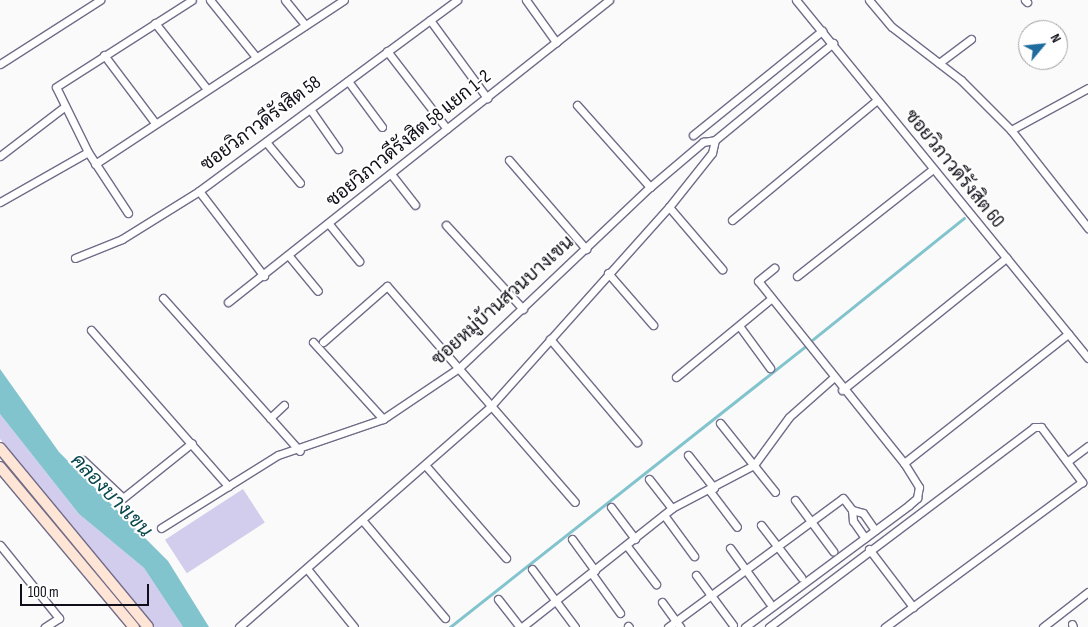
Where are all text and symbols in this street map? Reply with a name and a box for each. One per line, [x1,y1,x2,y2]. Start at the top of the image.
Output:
north arrow [1018,20,1068,70]
text: N [1047,31,1065,45]
street label: ซอยวิภาวดีรังสิต 58 แยก 1-2 [322,66,496,212]
street label: ซอยวิภาวดีรังสิต 58 [196,71,326,177]
street label: ซอยวิภาวดีรังสิต 60 [899,105,1009,233]
street label: ซอยหมู่บ้านสวนบางเขน [427,231,579,371]
water label: คลองบางเขน [65,449,157,543]
scale bar [22,574,151,606]
text: 100 m [28,583,59,602]

